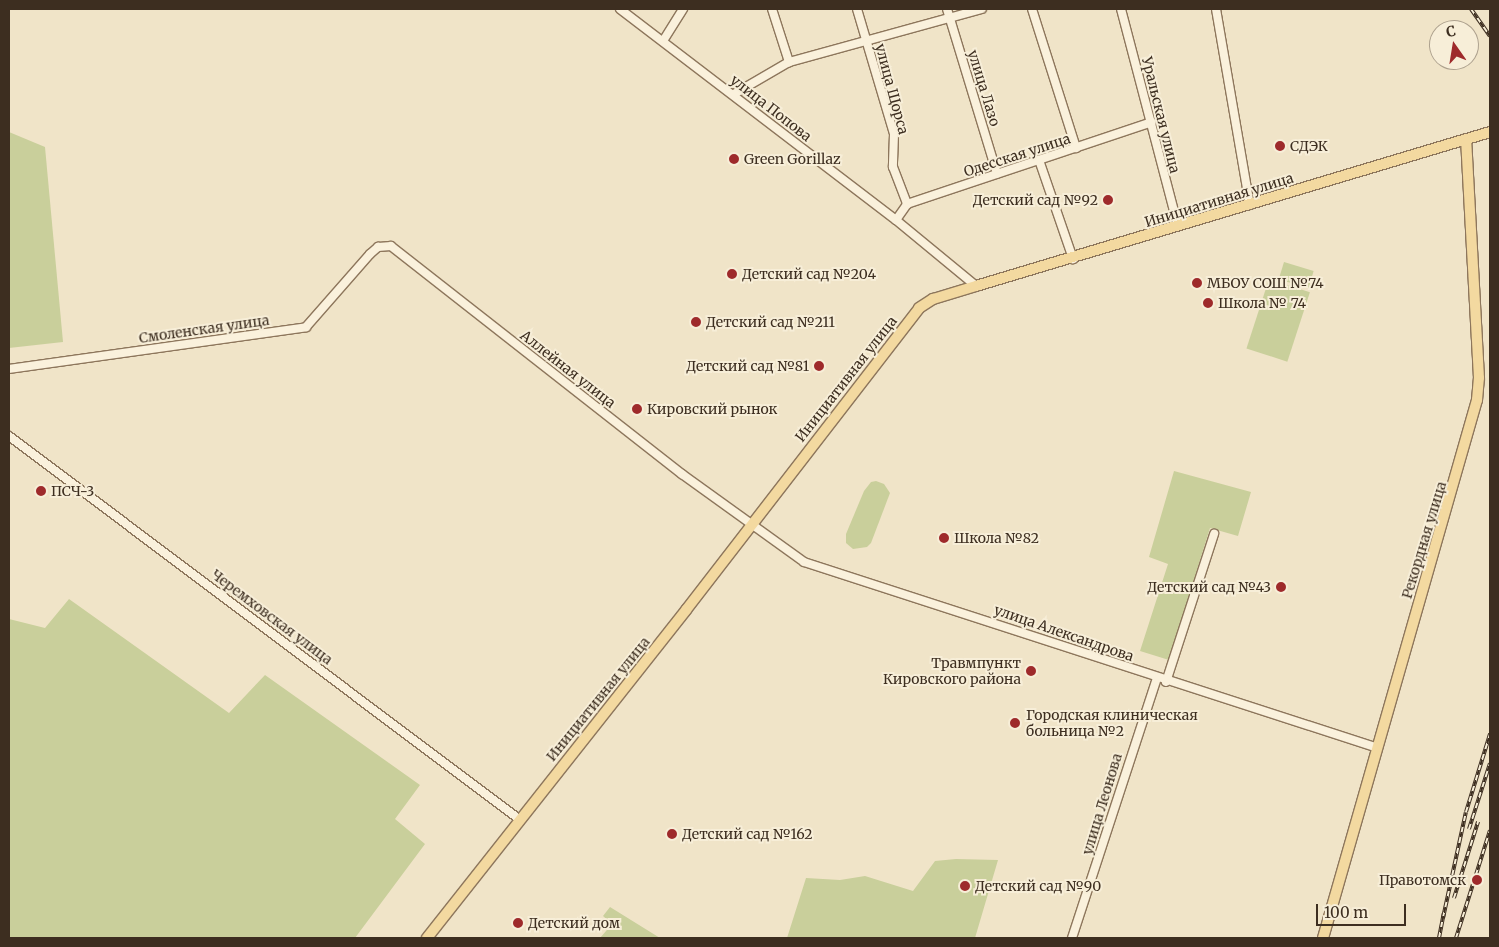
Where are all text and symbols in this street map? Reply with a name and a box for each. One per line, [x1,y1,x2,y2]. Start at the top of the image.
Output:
north arrow [1429,20,1479,70]
text: С [1444,22,1457,41]
street label: улица Щорса [872,42,912,136]
street label: улица Лазо [964,48,1004,128]
street label: Уральская улица [1138,55,1184,175]
street label: улица Попова [727,71,815,145]
street label: Одесская улица [962,130,1072,180]
place label: СДЭК [1290,138,1328,154]
marker: СДЭК [1274,140,1286,152]
place label: Green Gorillaz [744,151,841,167]
marker: Green Gorillaz [728,153,740,165]
street label: Инициативная улица [1142,169,1296,231]
place label: Детский сад №92 [973,192,1098,208]
marker: Детский сад №92 [1102,194,1114,206]
place label: Детский сад №204 [742,266,876,282]
marker: Детский сад №204 [726,268,738,280]
place label: МБОУ СОШ №74 [1207,275,1324,291]
marker: МБОУ СОШ №74 [1191,277,1203,289]
place label: Школа № 74 [1218,295,1306,311]
marker: Школа № 74 [1202,297,1214,309]
street label: Смоленская улица [138,312,270,346]
street label: Инициативная улица [792,313,900,445]
place label: Детский сад №211 [706,314,835,330]
marker: Детский сад №211 [690,316,702,328]
street label: Аллейная улица [517,327,619,411]
place label: Детский сад №81 [686,358,809,374]
marker: Детский сад №81 [813,360,825,372]
place label: Кировский рынок [647,401,777,417]
marker: Кировский рынок [631,403,643,415]
street label: Рекордная улица [1398,479,1450,601]
place label: ПСЧ-3 [51,483,94,499]
marker: ПСЧ-3 [35,485,47,497]
place label: Школа №82 [954,530,1039,546]
marker: Школа №82 [938,532,950,544]
street label: Черемховская улица [208,566,336,668]
place label: Детский сад №43 [1147,579,1271,595]
marker: Детский сад №43 [1275,581,1287,593]
street label: улица Александрова [992,601,1136,665]
street label: Инициативная улица [543,634,653,764]
place label: Травмпункт Кировского района [883,655,1021,688]
marker: Травмпункт Кировского района [1025,665,1037,677]
place label: Городская клиническая больница №2 [1026,707,1198,740]
marker: Городская клиническая больница №2 [1008,716,1022,730]
street label: улица Леонова [1079,751,1125,857]
place label: Детский сад №162 [682,826,812,842]
marker: Детский сад №162 [666,828,678,840]
place label: Правотомск [1379,872,1466,888]
marker: Правотомск [1470,873,1484,887]
place label: Детский сад №90 [975,878,1101,894]
marker: Детский сад №90 [959,880,971,892]
scale bar [1319,894,1409,926]
text: 100 m [1324,903,1368,922]
place label: Детский дом [528,915,620,931]
marker: Детский дом [512,917,524,929]

